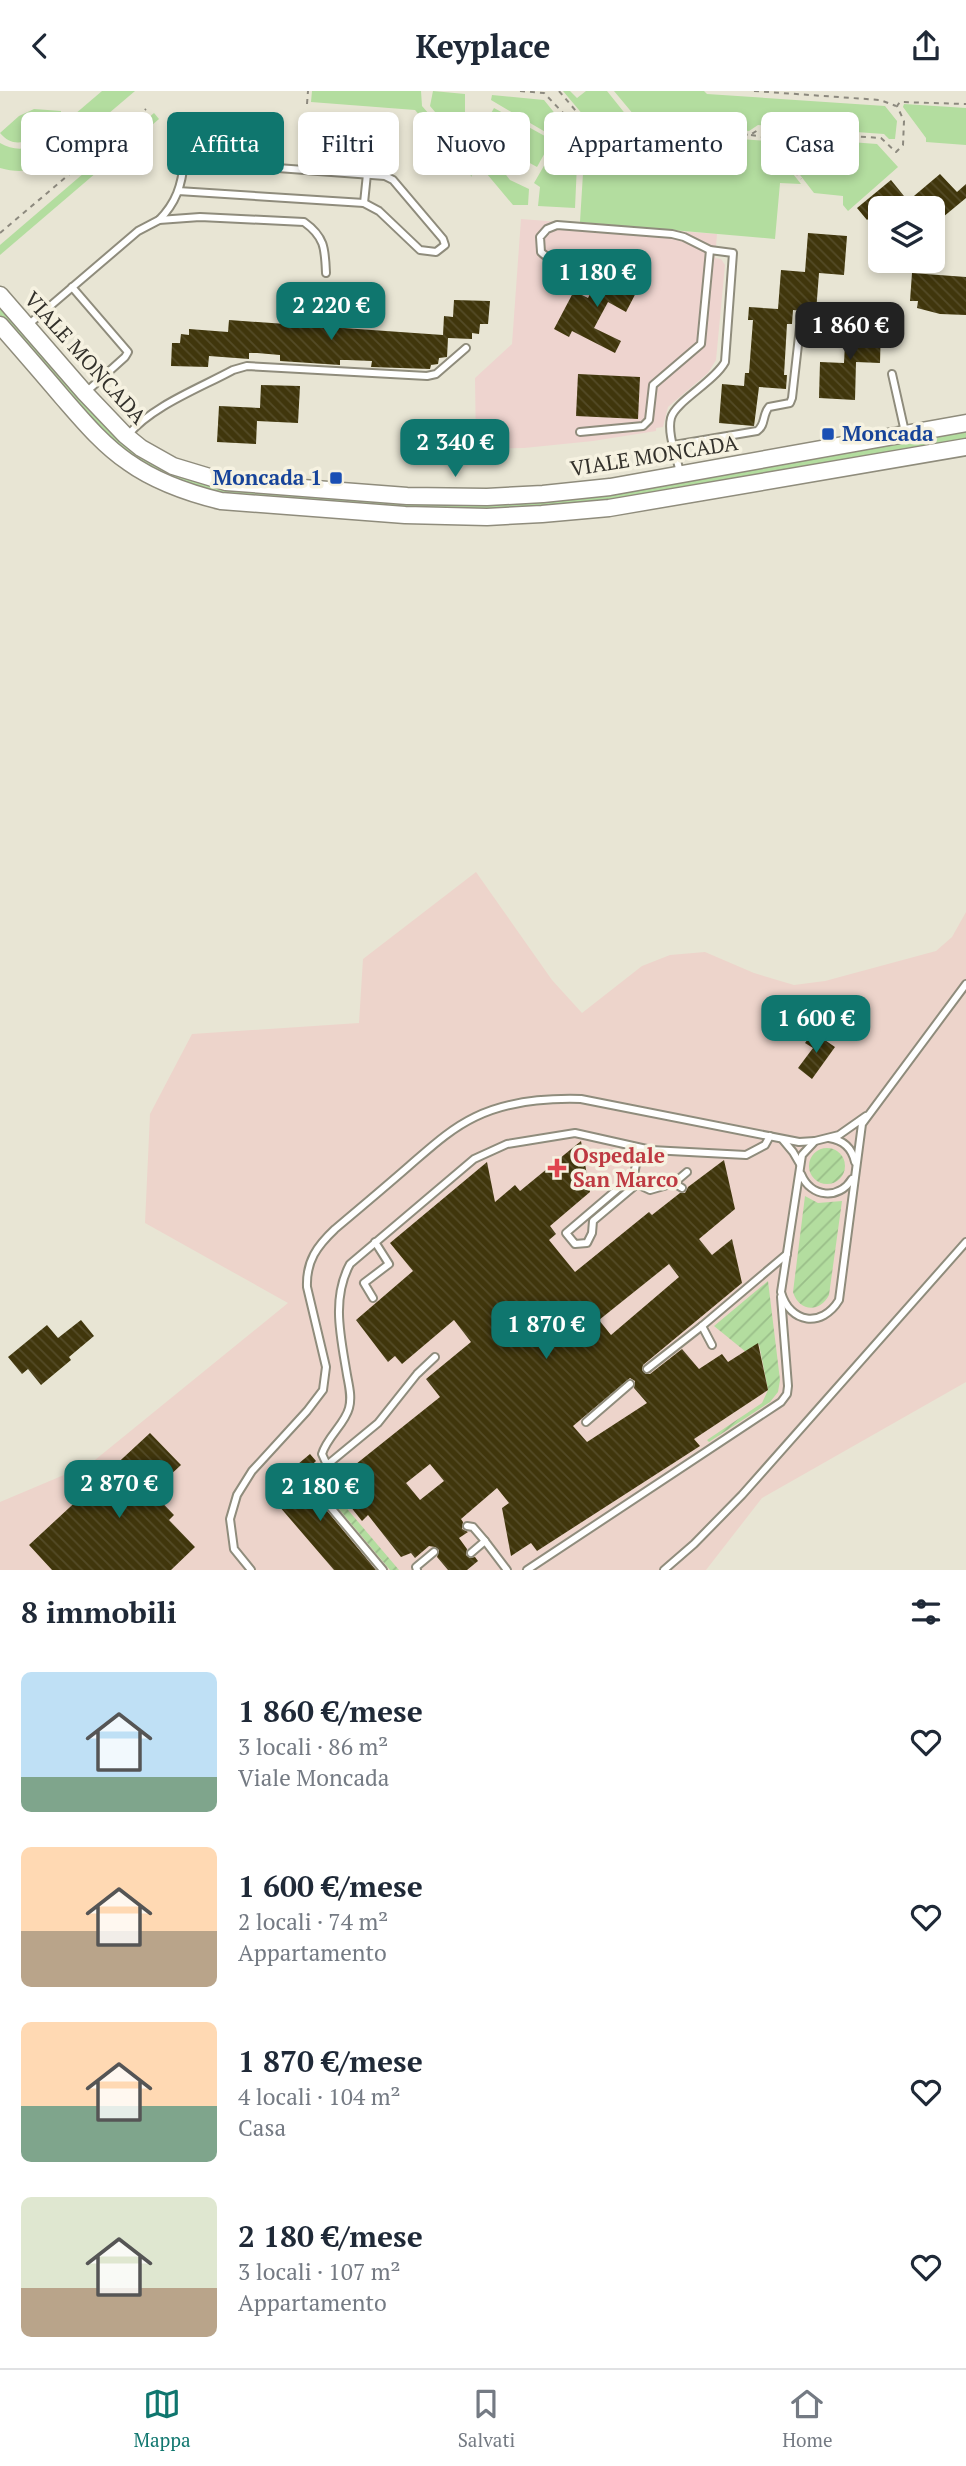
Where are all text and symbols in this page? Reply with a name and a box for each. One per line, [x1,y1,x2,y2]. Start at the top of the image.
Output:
text: Keyplace [416,25,550,67]
icon: back [21,27,59,65]
icon: share [907,27,945,65]
chip: Compra [21,112,153,175]
chip: Affitta [167,112,284,175]
chip: Filtri [298,112,399,175]
chip: Nuovo [413,112,530,175]
chip: Appartamento [544,112,747,175]
chip: Casa [761,112,859,175]
map controls [868,196,945,273]
button: layers [868,196,945,273]
pin: 1 180 € [532,249,662,309]
text: 1 180 € [558,256,636,287]
pin: 2 220 € [266,282,396,342]
street label: VIALE MONCADA [19,285,153,430]
text: 2 220 € [292,289,370,320]
pin: 1 860 € [785,303,915,362]
text: 1 860 € [811,309,889,340]
pin: 2 340 € [390,419,520,479]
place label: Moncada [842,419,934,447]
text: 2 340 € [416,426,494,457]
marker: Moncada [820,426,836,442]
street label: VIALE MONCADA [568,428,740,482]
place label: Moncada 1 [213,463,322,491]
marker: Moncada 1 [328,470,344,486]
pin: 1 600 € [751,995,881,1055]
text: 1 600 € [777,1002,855,1033]
place label: Ospedale San Marco [573,1141,678,1193]
marker: Ospedale San Marco [547,1158,567,1178]
pin: 1 870 € [481,1301,611,1361]
text: 1 870 € [507,1308,585,1339]
pin: 2 870 € [54,1461,184,1520]
pin: 2 180 € [255,1463,385,1523]
text: 2 870 € [80,1467,158,1498]
text: 2 180 € [281,1470,359,1501]
text: 8 immobili [21,1592,177,1632]
icon: filters [907,1593,945,1631]
text: 1 860 €/mese [238,1691,423,1731]
icon: home [77,1700,161,1784]
icon: heart [907,1723,945,1761]
text: 3 locali · 86 m² [238,1731,388,1762]
text: Viale Moncada [238,1762,389,1793]
text: 1 600 €/mese [238,1866,423,1906]
icon: home [77,1875,161,1959]
icon: heart [907,1898,945,1936]
text: 2 locali · 74 m² [238,1906,388,1937]
text: Appartamento [238,1937,387,1968]
text: 1 870 €/mese [238,2041,423,2081]
icon: home [77,2050,161,2134]
icon: heart [907,2073,945,2111]
text: 4 locali · 104 m² [238,2081,401,2112]
text: Casa [238,2112,286,2143]
text: 2 180 €/mese [238,2216,423,2256]
icon: home [77,2225,161,2309]
icon: heart [907,2248,945,2286]
text: 3 locali · 107 m² [238,2256,401,2287]
text: Appartamento [238,2287,387,2318]
tab: Mappa [134,2385,191,2452]
tab: Salvati [458,2385,515,2452]
tab: Home [782,2385,832,2452]

